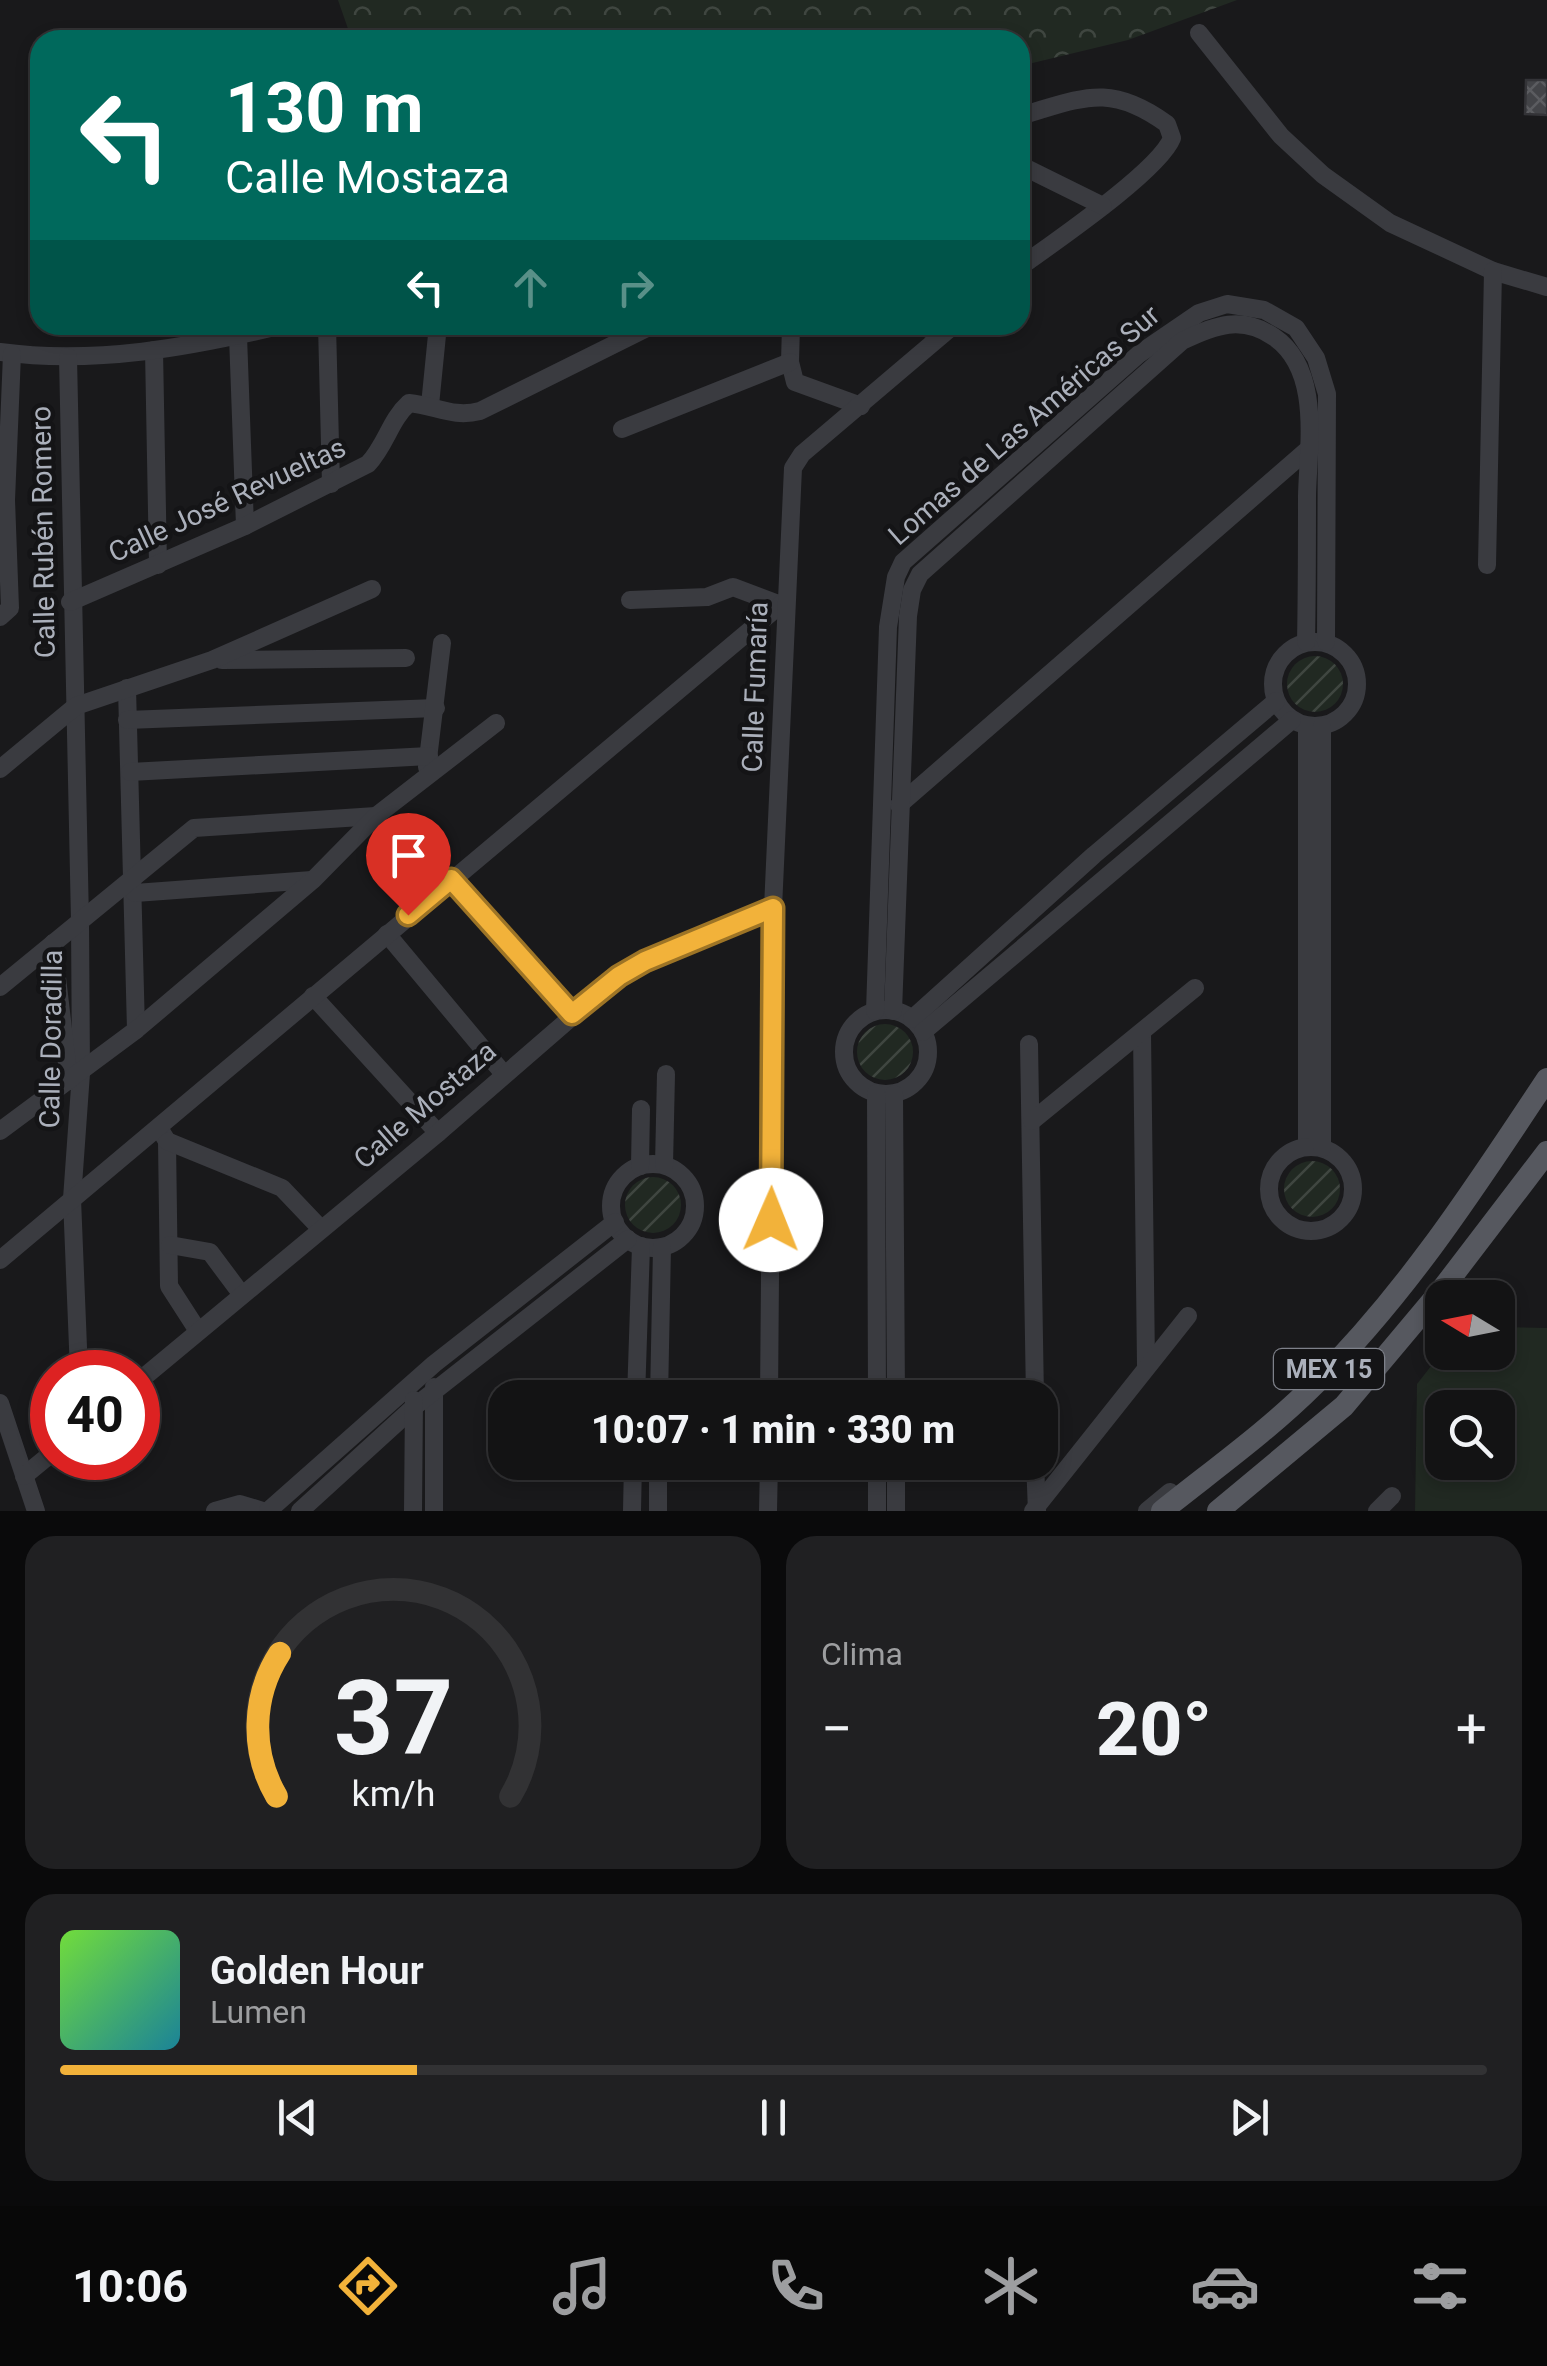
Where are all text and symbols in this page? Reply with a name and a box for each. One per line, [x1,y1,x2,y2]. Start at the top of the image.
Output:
text: 130 m [225,67,424,149]
icon: left [60,70,190,200]
text: Calle Mostaza [225,151,510,204]
icon: left [398,260,453,315]
icon: ahead [503,260,558,315]
icon: right [608,260,663,315]
street label: Lomas de Las Américas Sur [882,298,1167,552]
street label: Calle Rubén Romero [24,406,62,658]
street label: Calle José Revueltas [103,431,351,569]
street label: Calle Fumaría [736,601,774,773]
pin [366,813,451,916]
icon: arrive [381,828,436,883]
street label: Calle Doradilla [33,949,69,1129]
street label: Calle Mostaza [347,1034,503,1176]
position arrow [719,1168,823,1272]
north arrow [1425,1280,1515,1370]
map controls [1425,1280,1515,1480]
road number: MEX 15 [1274,1349,1384,1389]
speed limit sign: 40 [30,1350,160,1480]
button: search [1425,1390,1515,1480]
text: 10:07 · 1 min · 330 m [591,1408,955,1452]
text: Clima [821,1635,903,1673]
text: 37 [333,1658,453,1779]
text: 20° [1096,1685,1212,1773]
text: − [821,1697,852,1761]
text: + [1456,1697,1487,1761]
text: km/h [351,1773,435,1815]
text: Golden Hour [210,1949,424,1993]
text: Lumen [210,1993,307,2031]
icon: previous [270,2090,325,2145]
icon: pause [746,2090,801,2145]
icon: next [1222,2090,1277,2145]
icon: directions [333,2251,403,2321]
icon: music [547,2251,617,2321]
icon: phone [761,2251,831,2321]
icon: climate [976,2251,1046,2321]
icon: car [1190,2251,1260,2321]
icon: filters [1405,2251,1475,2321]
text: 10:06 [72,2260,188,2313]

